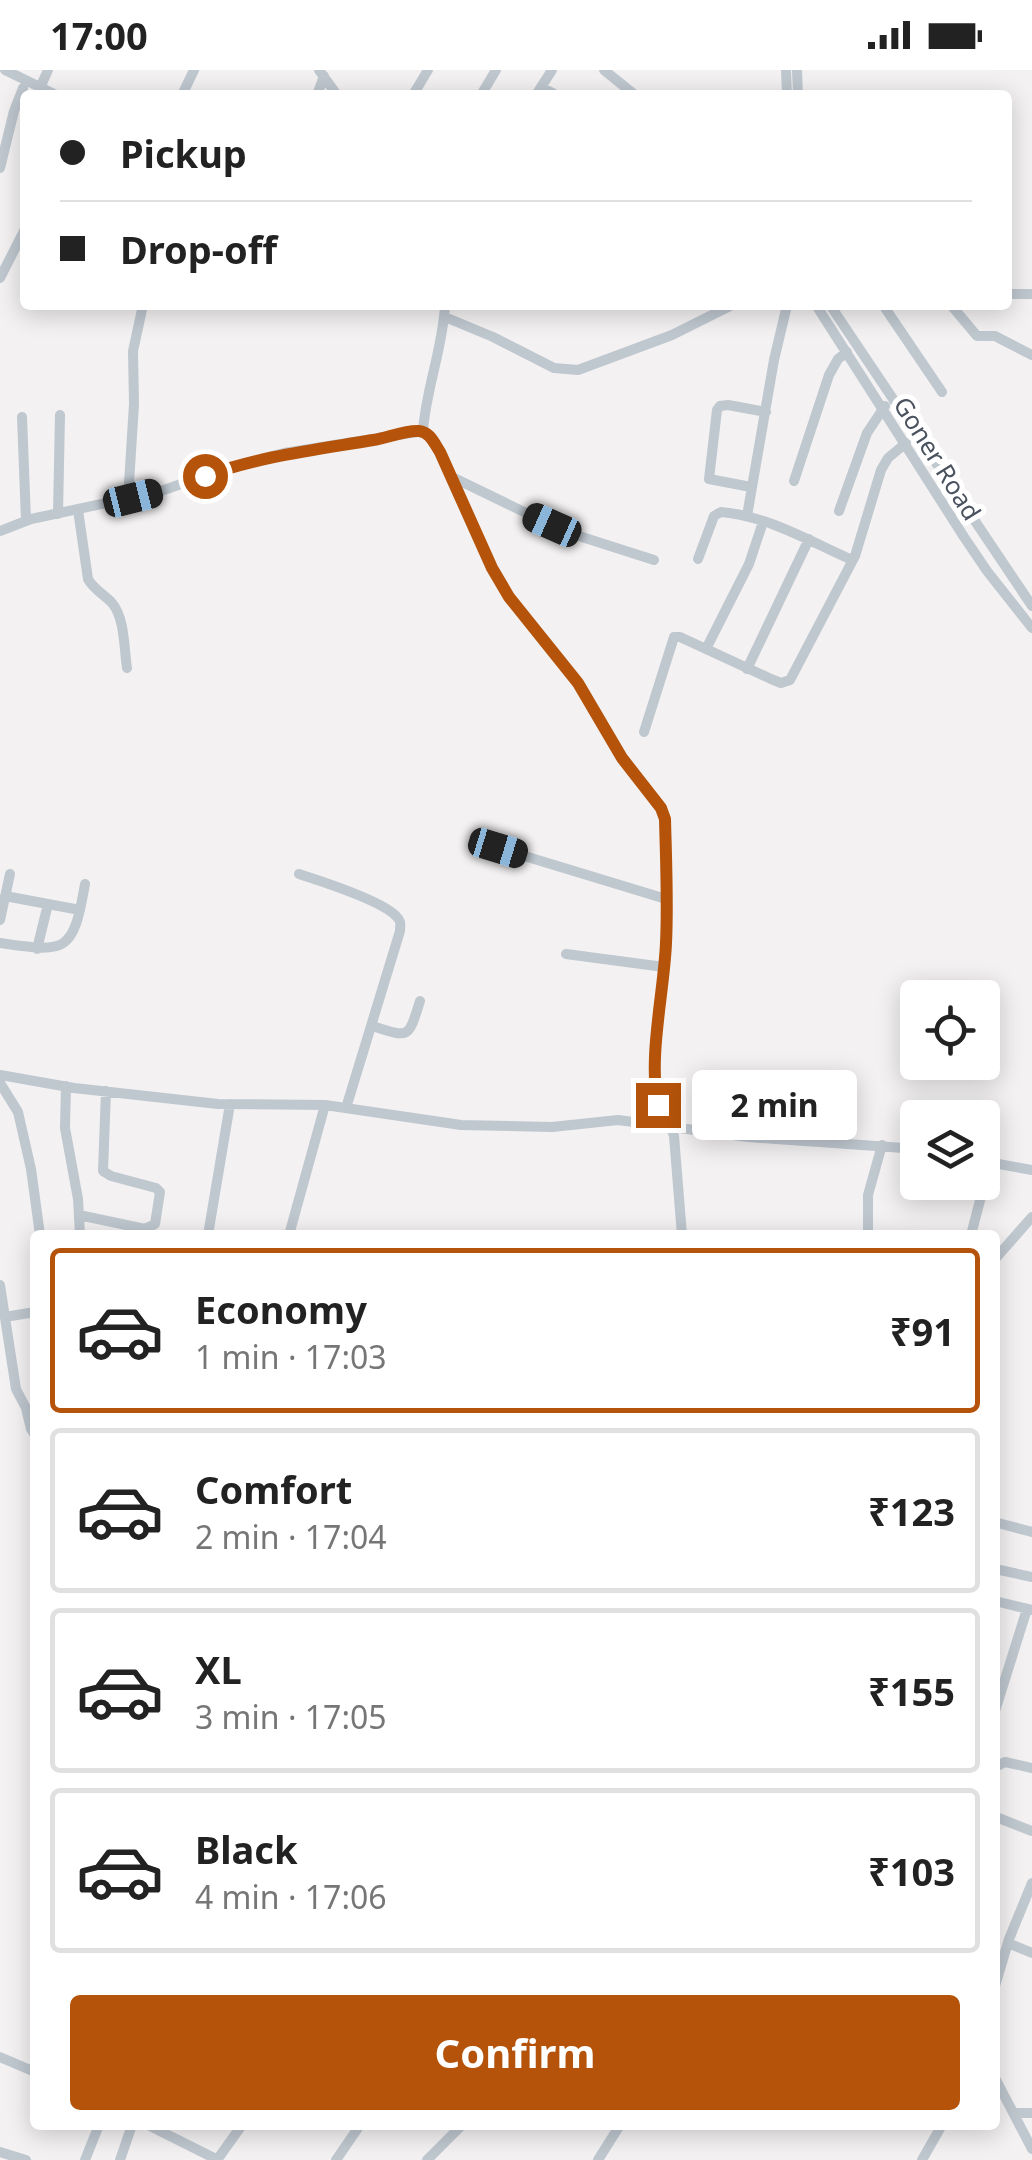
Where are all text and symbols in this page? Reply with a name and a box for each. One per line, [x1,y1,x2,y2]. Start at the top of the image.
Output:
text: 17:00 [50,9,148,61]
text: Pickup [120,127,247,179]
text: Drop-off [120,223,277,275]
street label: Goner Road [887,390,989,526]
route start [183,454,228,499]
car [100,476,166,520]
car [518,499,586,551]
car [465,825,531,871]
map controls [900,980,1000,1200]
button: locate [900,980,1000,1080]
callout: 2 min [693,1070,858,1140]
route end [636,1083,681,1128]
text: 2 min [730,1083,819,1126]
button: layers [900,1100,1000,1200]
text: Economy [195,1283,367,1335]
icon: car [75,1286,165,1376]
text: ₹91 [890,1305,955,1357]
text: 1 min · 17:03 [195,1335,387,1378]
text: Comfort [195,1463,352,1515]
icon: car [75,1466,165,1556]
text: ₹123 [868,1485,955,1537]
text: 2 min · 17:04 [195,1515,387,1558]
text: XL [195,1643,242,1695]
icon: car [75,1646,165,1736]
text: ₹155 [868,1665,955,1717]
text: 3 min · 17:05 [195,1695,387,1738]
text: Black [195,1823,298,1875]
icon: car [75,1826,165,1916]
text: ₹103 [868,1845,955,1897]
text: 4 min · 17:06 [195,1875,387,1918]
button: Confirm [70,1995,960,2110]

